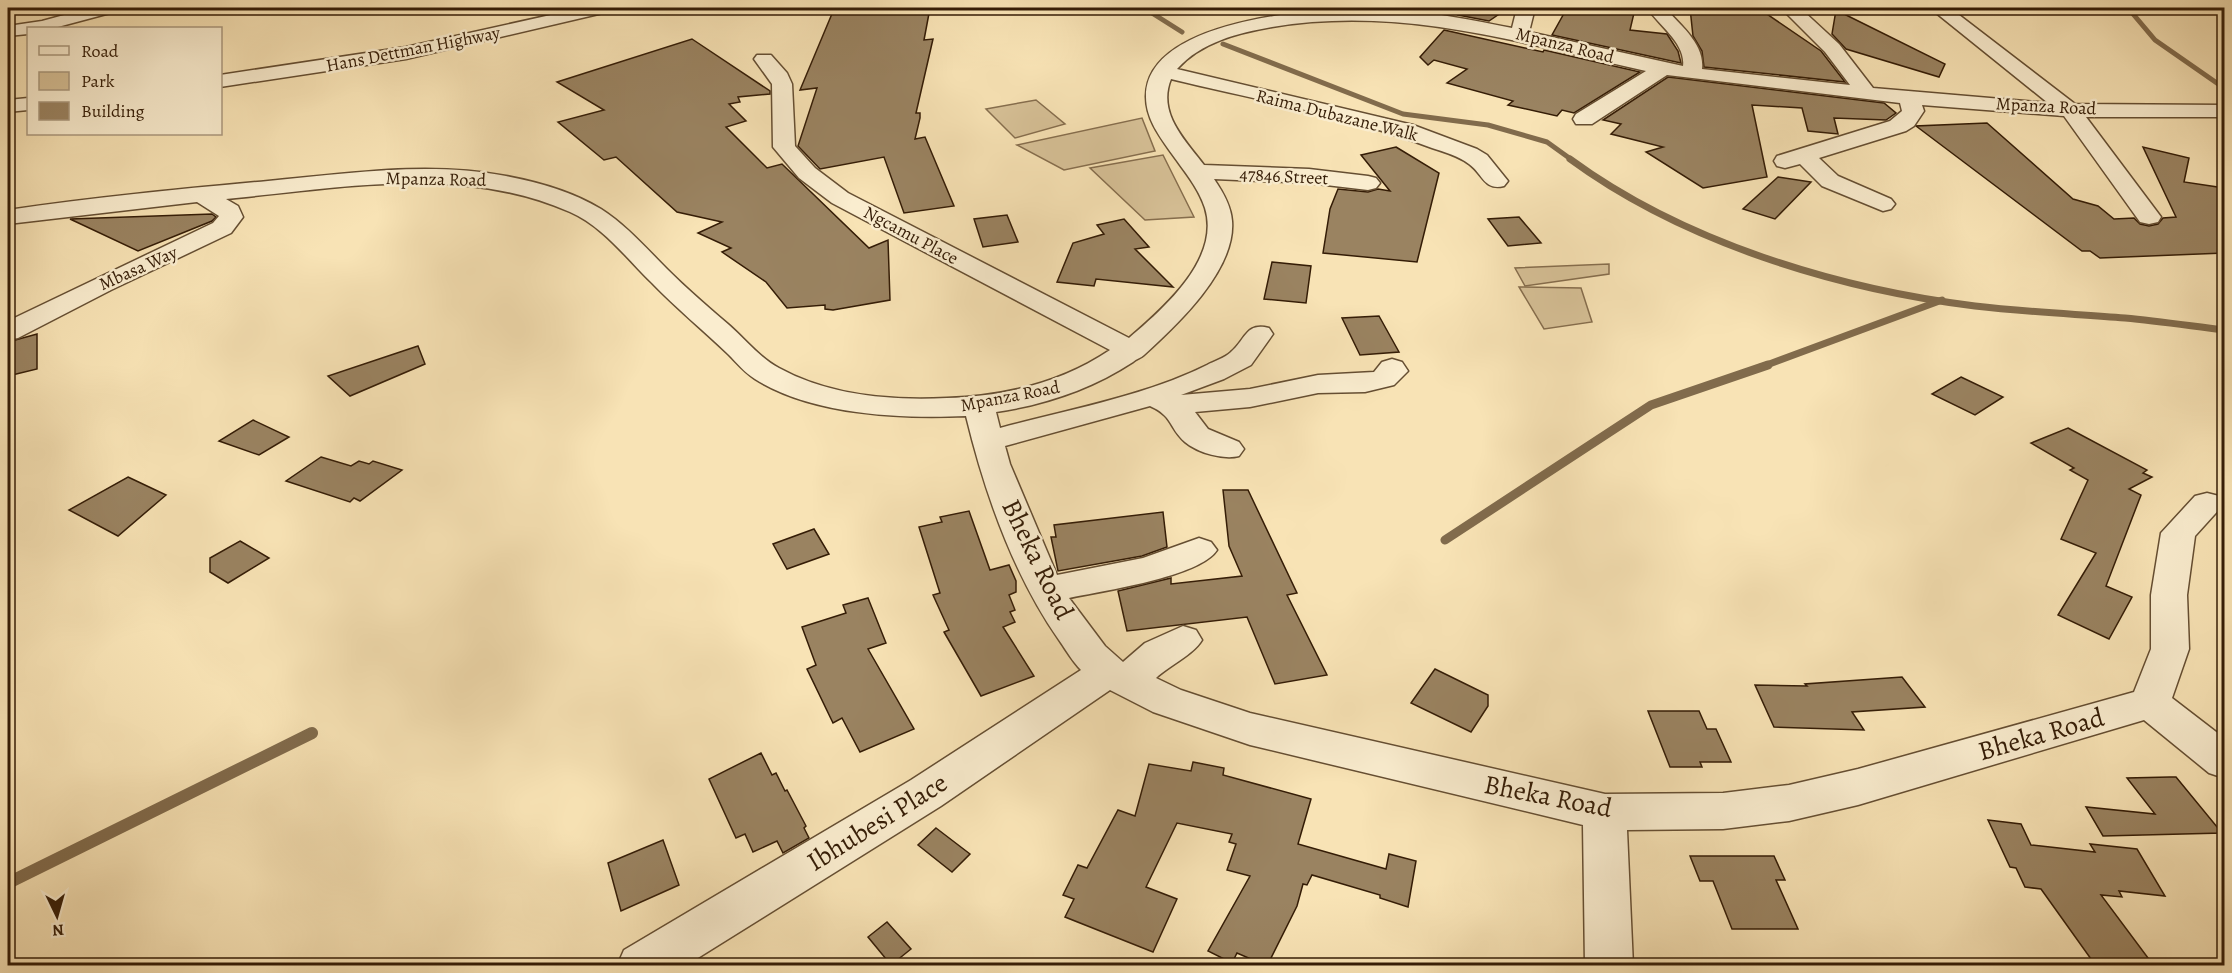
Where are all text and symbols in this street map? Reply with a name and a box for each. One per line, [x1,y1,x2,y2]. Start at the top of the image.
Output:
street label: Hans Dettman Highway [324,20,503,78]
street label: Mpanza Road [1513,21,1617,69]
legend [27,27,222,135]
text: Road [81,39,119,63]
text: Park [81,69,115,93]
street label: Raima Dubazane Walk [1253,83,1421,147]
street label: Mpanza Road [1995,91,2097,121]
text: Building [81,99,145,123]
street label: 47846 Street [1239,162,1329,190]
street label: Mpanza Road [385,166,487,192]
street label: Ngcamu Place [860,200,962,270]
street label: Mbasa Way [95,240,182,296]
street label: Mpanza Road [958,375,1062,417]
street label: Bheka Road [993,493,1083,626]
street label: Bheka Road [1974,699,2109,769]
street label: Ibhubesi Place [800,765,954,879]
street label: Bheka Road [1481,766,1616,826]
north arrow [27,886,87,946]
text: N [51,918,65,941]

